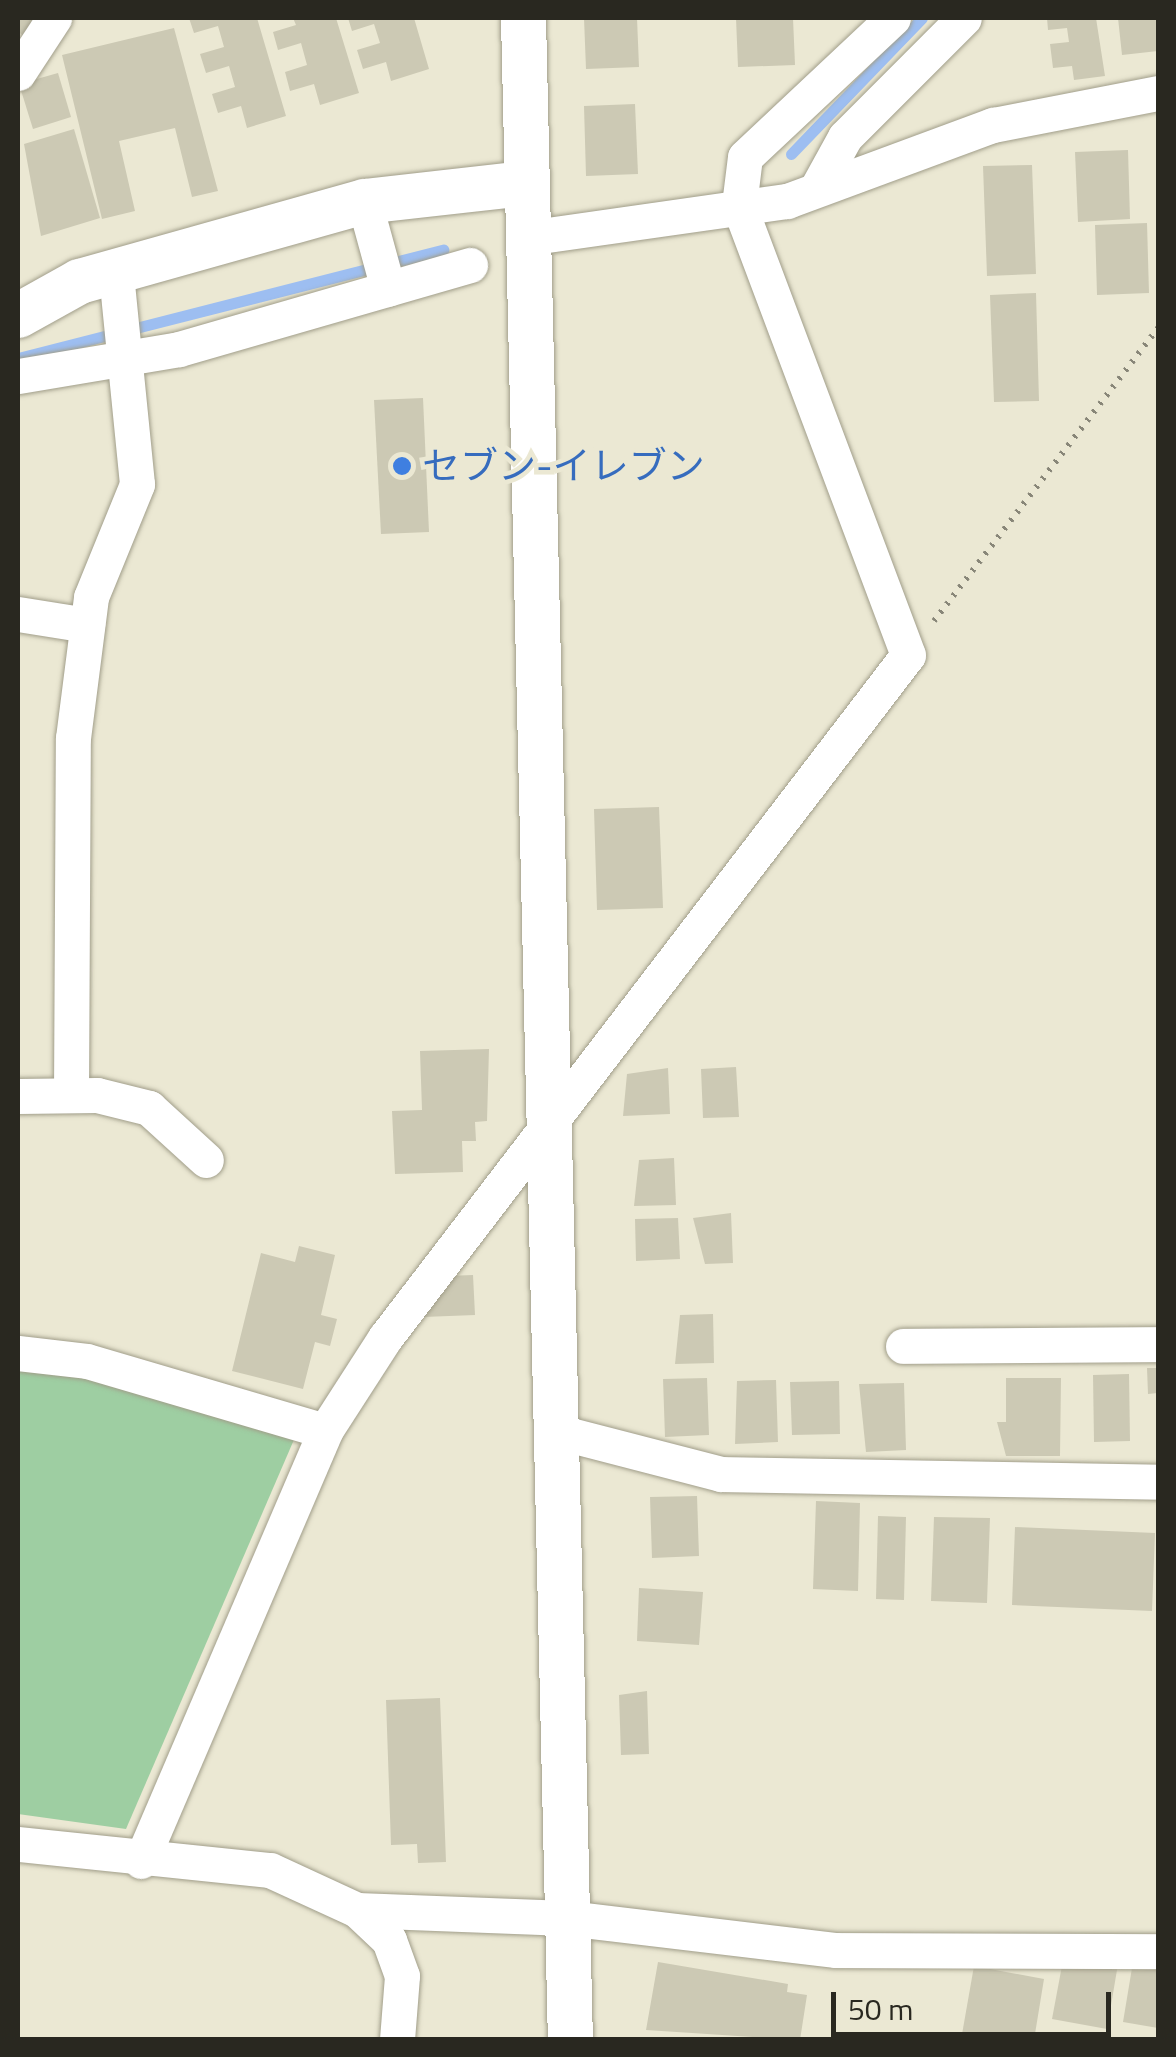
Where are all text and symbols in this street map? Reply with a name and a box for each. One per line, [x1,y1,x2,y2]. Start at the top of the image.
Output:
place label: セブン-イレブン [422,443,705,489]
marker: セブン-イレブン [391,455,413,477]
scale bar [836,1972,1116,2034]
text: 50 m [848,1986,913,2032]

